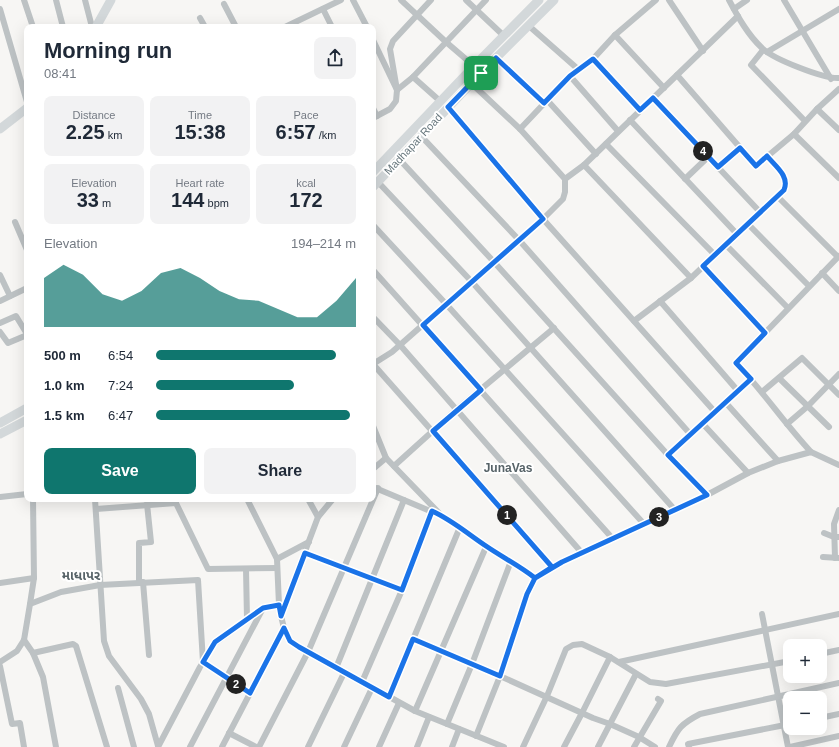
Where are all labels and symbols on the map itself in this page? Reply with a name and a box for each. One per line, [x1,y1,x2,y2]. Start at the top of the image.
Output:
pin [464,56,498,90]
street label: Madhapar Road [382,111,444,177]
pin: 4 [693,141,713,161]
district label: JunaVas [484,461,533,475]
pin: 1 [497,505,517,525]
pin: 3 [649,507,669,527]
district label: માધાપર [62,568,101,583]
pin: 2 [226,674,246,694]

